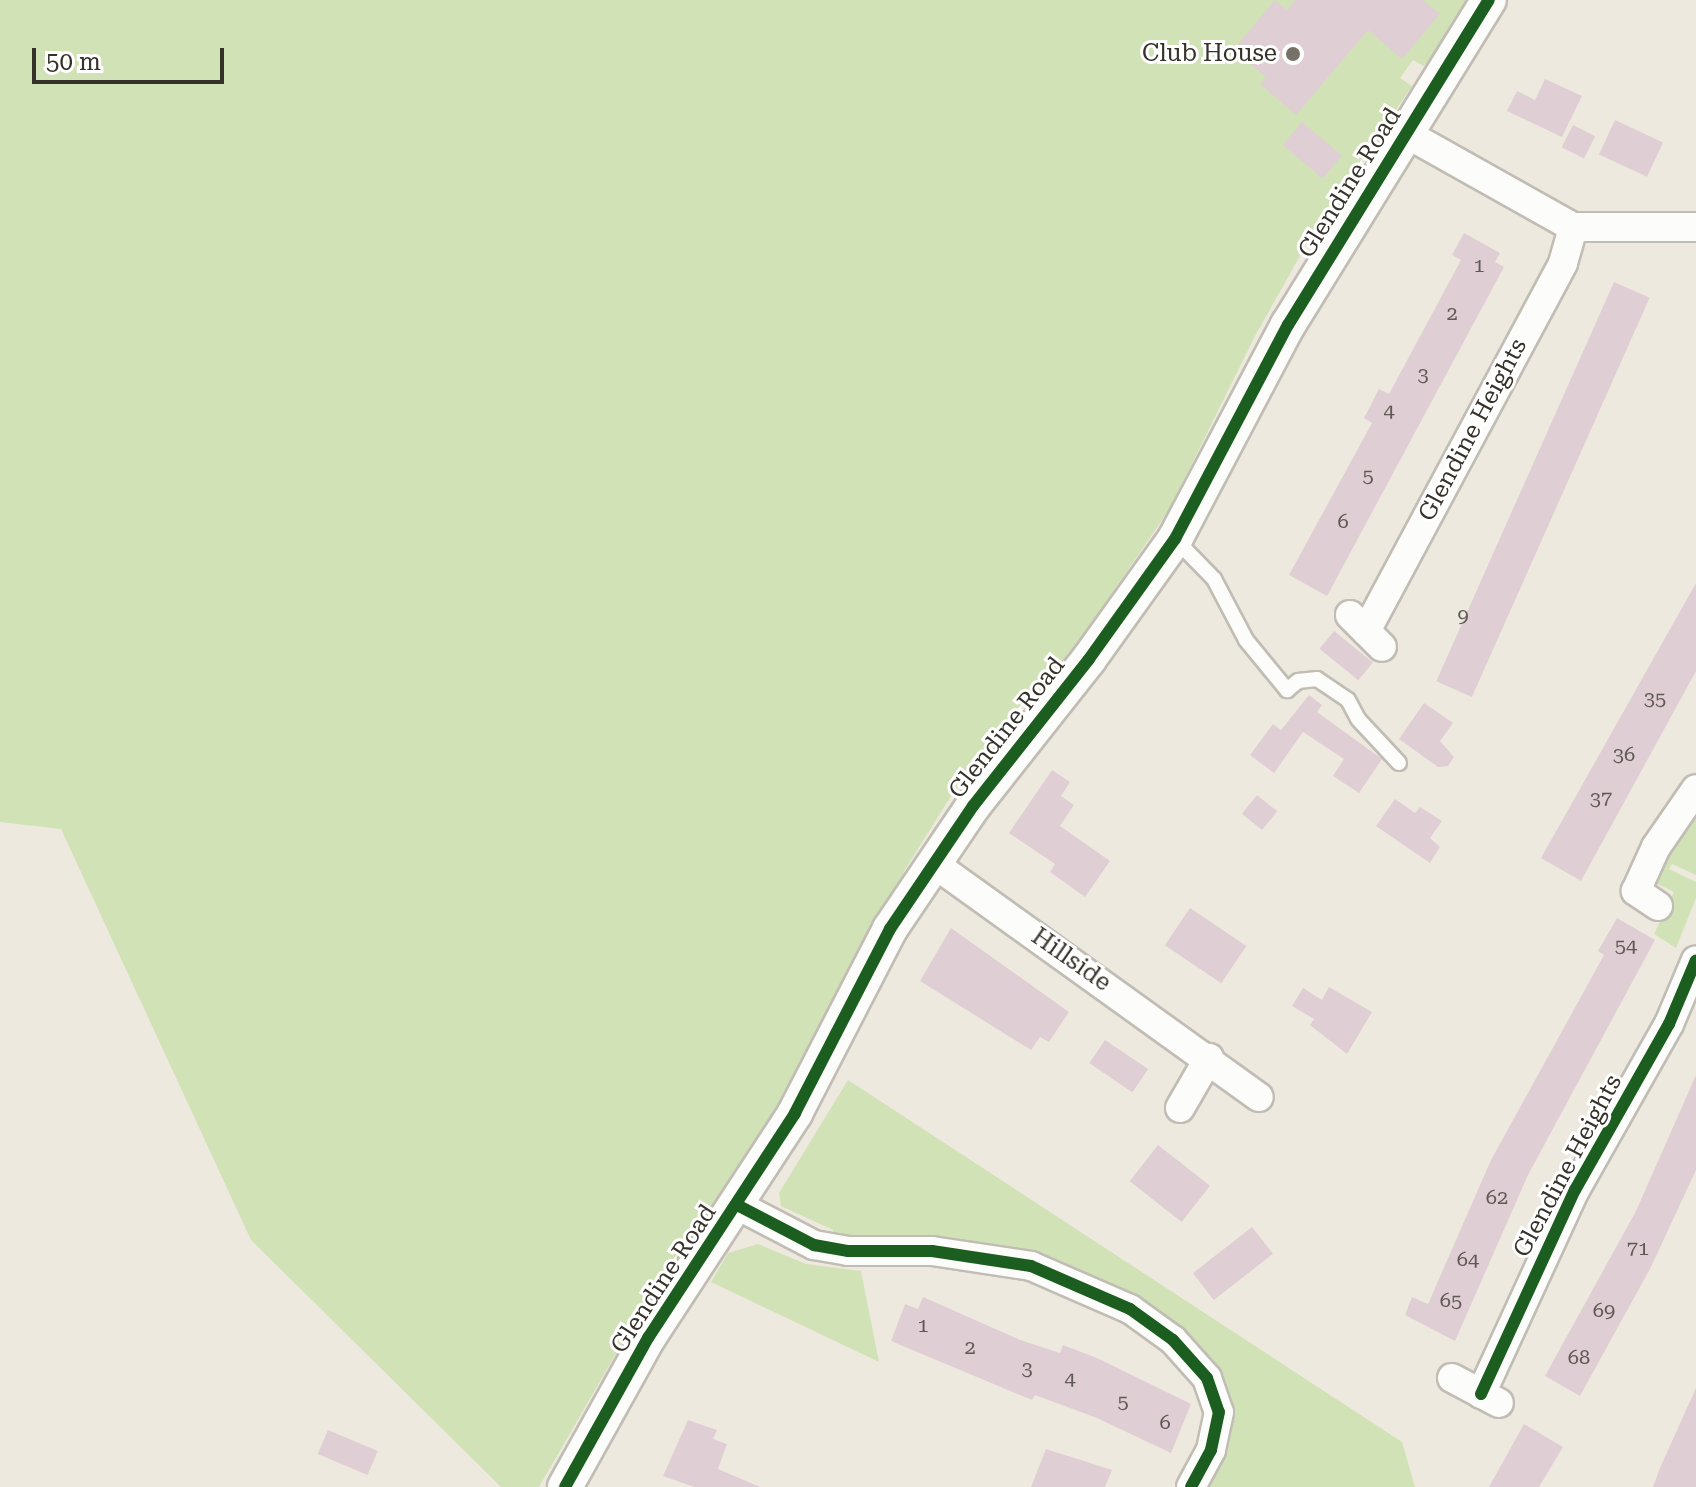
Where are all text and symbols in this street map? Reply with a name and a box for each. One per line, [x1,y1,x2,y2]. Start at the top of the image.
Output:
scale bar [36,32,228,82]
place label: Club House [1142,40,1277,68]
marker: Club House [1284,45,1302,63]
text: 50 m [46,48,101,76]
street label: Glendine Road [1292,103,1408,263]
house number: 1 [1473,253,1485,277]
house number: 2 [1446,301,1458,325]
street label: Glendine Heights [1413,334,1533,526]
house number: 3 [1417,362,1429,386]
house number: 4 [1383,398,1395,422]
house number: 5 [1362,463,1374,487]
house number: 6 [1337,509,1349,533]
house number: 9 [1457,603,1469,627]
street label: Glendine Road [943,652,1071,804]
house number: 35 [1644,686,1666,710]
house number: 36 [1613,742,1635,766]
house number: 37 [1590,786,1612,810]
street label: Hillside [1026,922,1116,998]
house number: 54 [1615,933,1637,957]
street label: Glendine Heights [1508,1070,1628,1262]
house number: 62 [1486,1185,1508,1209]
street label: Glendine Road [605,1199,723,1359]
house number: 71 [1627,1236,1649,1260]
house number: 64 [1457,1247,1479,1271]
house number: 65 [1440,1288,1462,1312]
house number: 69 [1593,1298,1615,1322]
house number: 1 [917,1313,929,1337]
house number: 2 [964,1335,976,1359]
house number: 68 [1568,1345,1590,1369]
house number: 3 [1021,1356,1033,1380]
house number: 4 [1064,1366,1076,1390]
house number: 5 [1117,1389,1129,1413]
house number: 6 [1159,1410,1171,1434]

